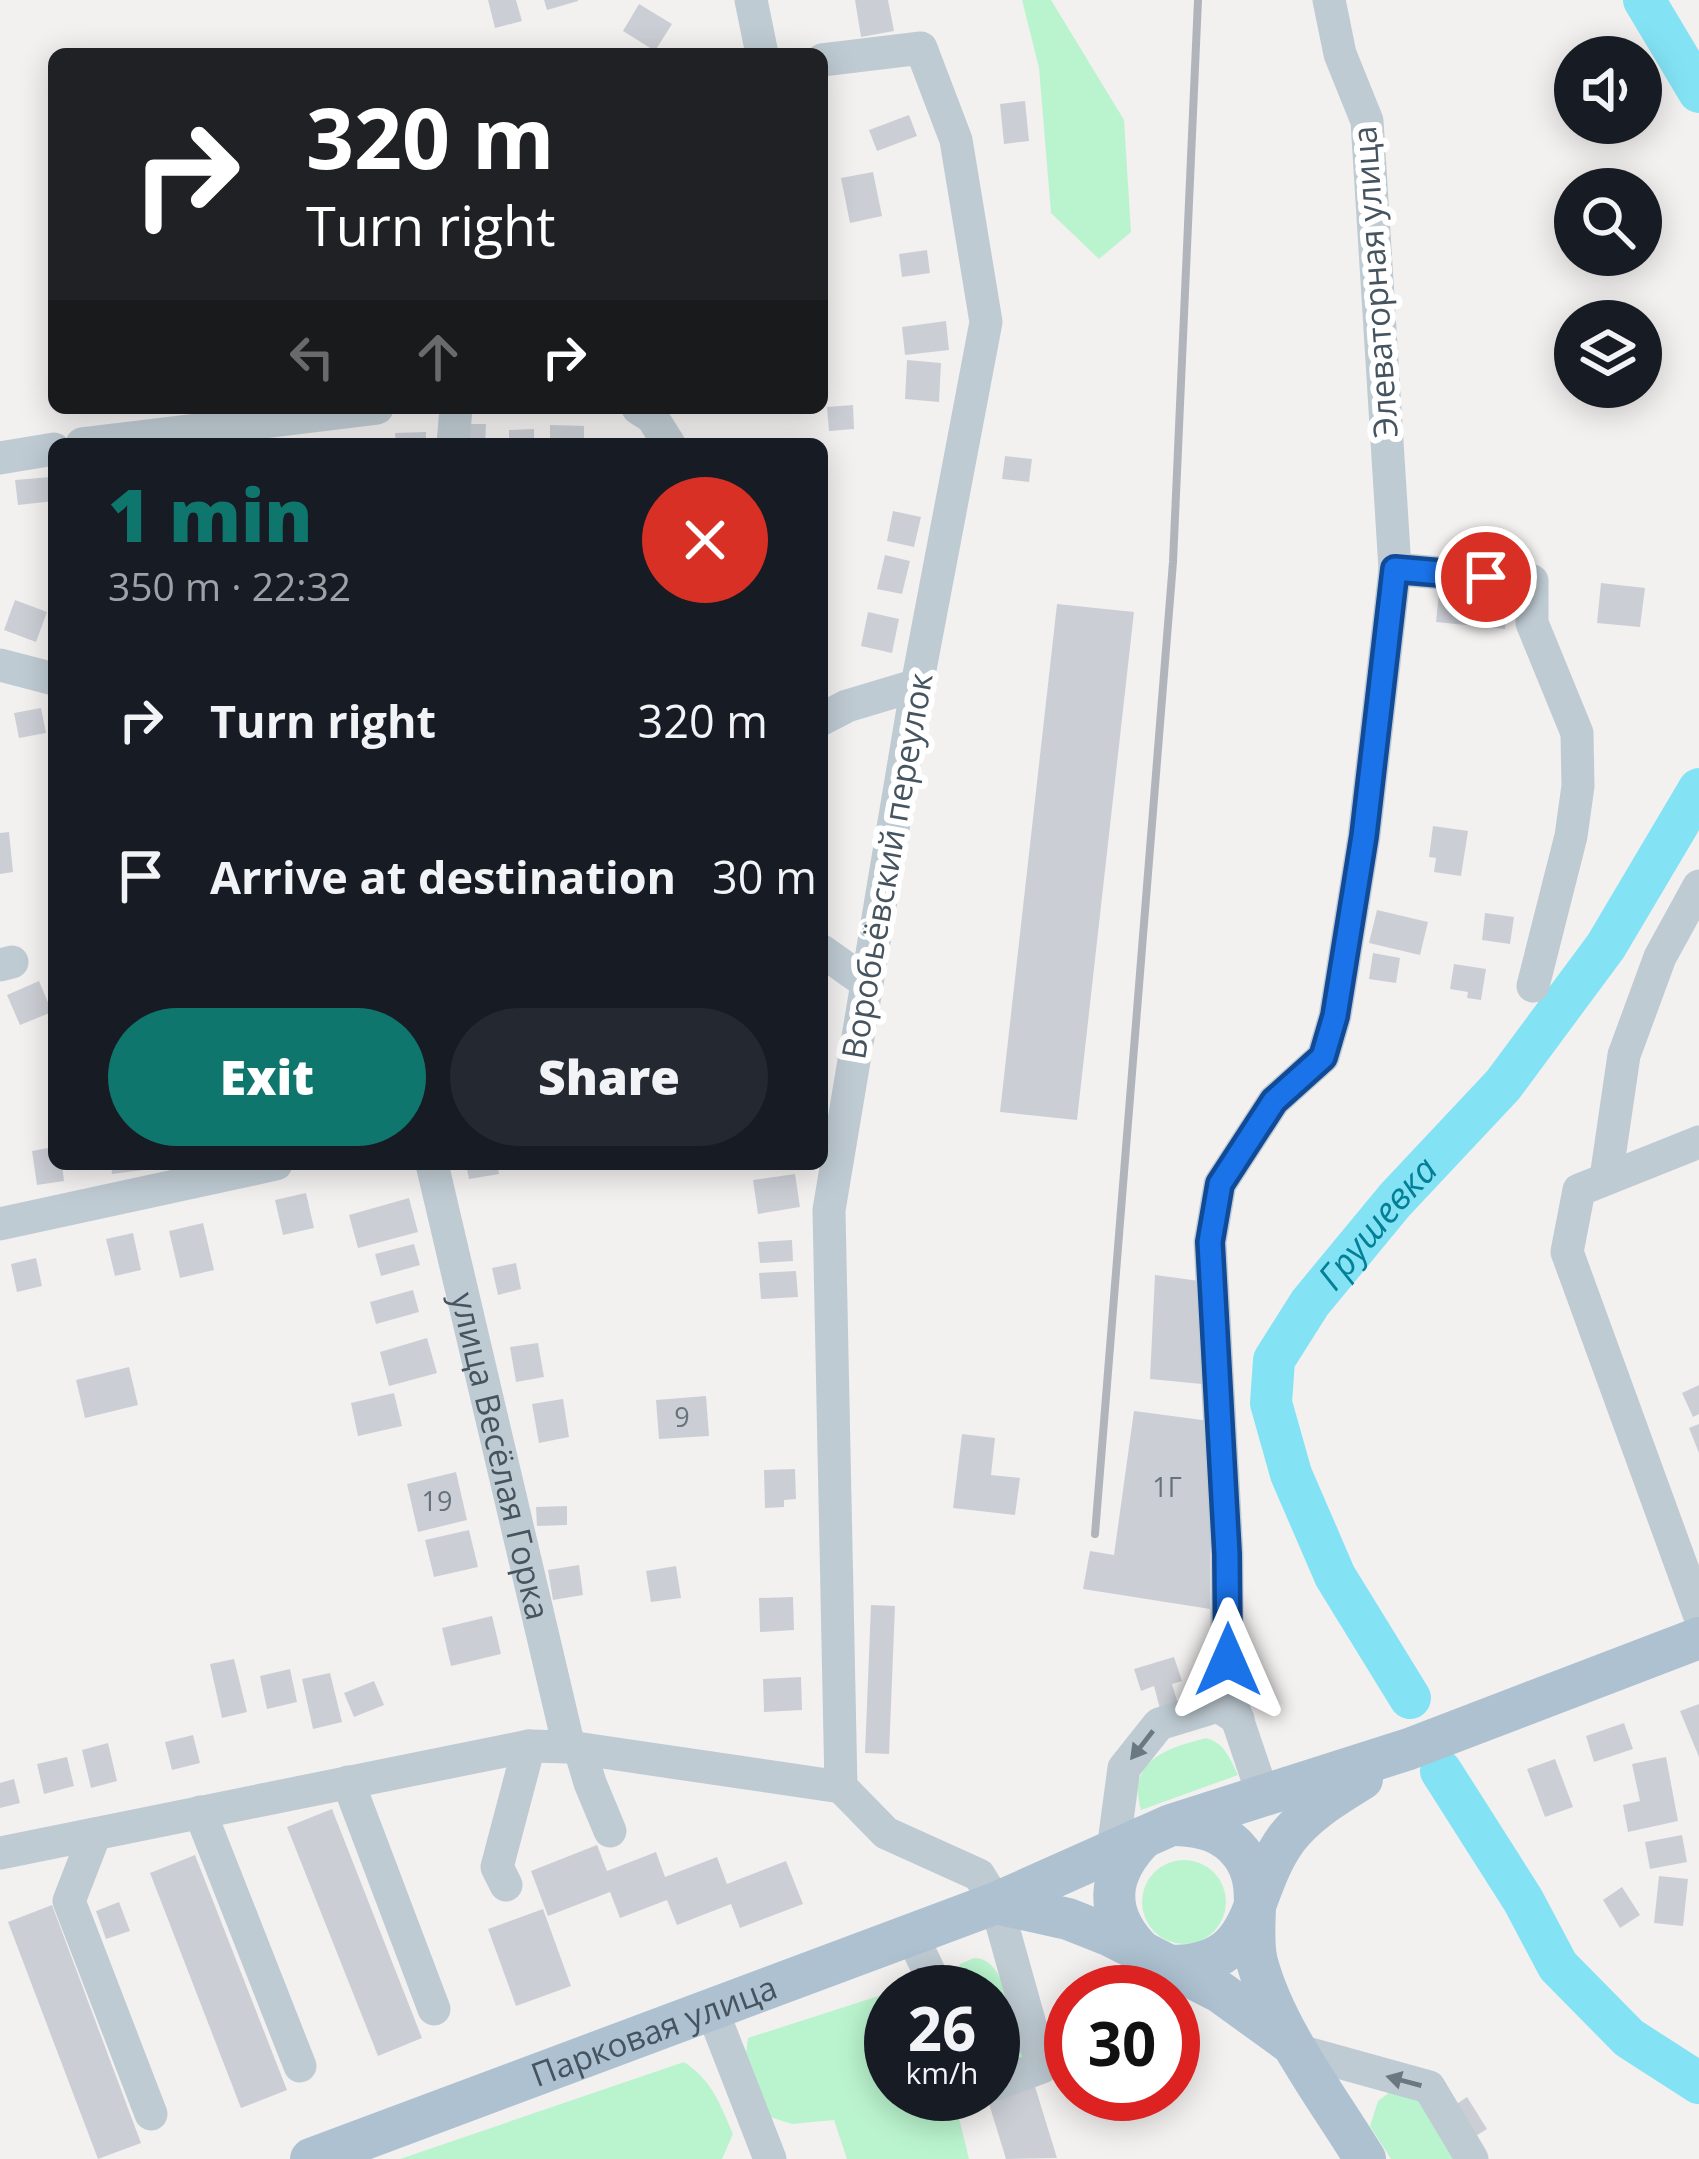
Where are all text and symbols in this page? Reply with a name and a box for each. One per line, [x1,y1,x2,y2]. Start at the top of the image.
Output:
map controls [1554,36,1662,408]
button: sound [1554,36,1662,144]
text: 320 m [306,79,554,194]
icon: right [108,96,264,252]
street label: Элеваторная улица [1341,125,1408,439]
button: search [1554,168,1662,276]
text: Turn right [306,188,555,262]
button: layers [1554,300,1662,408]
icon: left [279,324,345,390]
icon: ahead [405,324,471,390]
icon: right [531,324,597,390]
text: 1 min [108,465,313,563]
button: close [642,477,768,603]
pin [1435,526,1537,628]
icon: arrive [1453,544,1519,610]
text: 350 m · 22:32 [108,559,351,612]
street label: Воробьёвский переулок [830,669,943,1062]
icon: right [108,687,174,753]
text: Turn right [210,690,436,751]
text: 320 m [637,690,768,751]
icon: arrive [108,843,174,909]
text: Arrive at destination [210,846,676,907]
text: 30 m [712,846,817,907]
button: Exit [108,1008,426,1146]
button: Share [450,1008,768,1146]
water label: Грушевка [1306,1145,1448,1300]
street label: улица Весёлая Горка [441,1288,561,1624]
house number: 9 [674,1398,690,1435]
house number: 1Г [1152,1468,1182,1505]
house number: 19 [422,1482,452,1519]
position arrow [1165,1597,1291,1723]
one-way arrow [1130,1729,1155,1760]
street label: Парковая улица [524,1964,783,2097]
speed limit sign: 30 [1044,1965,1200,2121]
text: 26 [908,1987,976,2069]
text: km/h [906,2052,978,2093]
one-way arrow [1386,2070,1423,2089]

